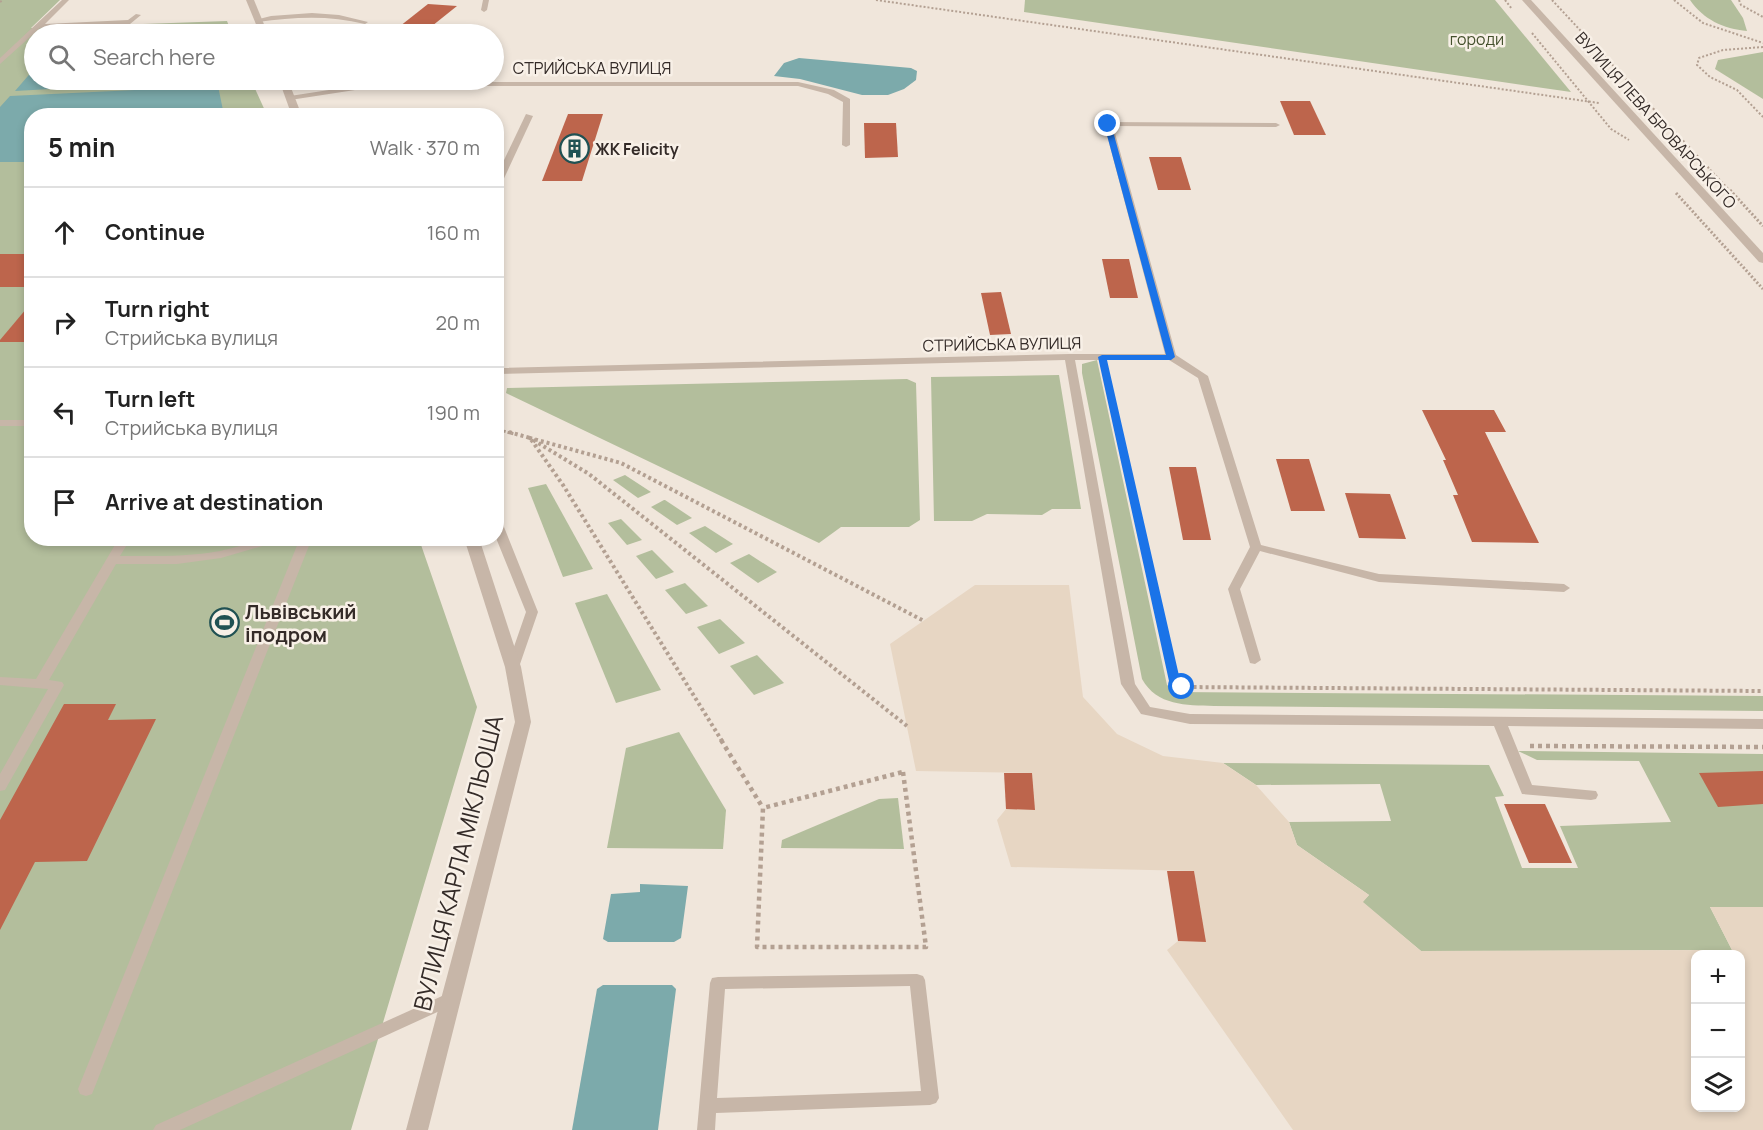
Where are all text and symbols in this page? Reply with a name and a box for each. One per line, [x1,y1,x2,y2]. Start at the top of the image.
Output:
search box [24,24,504,90]
street label: ВУЛИЦЯ ЛЕВА БРОВАРСЬКОГО [1571,27,1742,213]
park label: городи [1450,28,1504,50]
icon: search [45,41,78,74]
text: Search here [93,42,215,72]
street label: СТРИЙСЬКА ВУЛИЦЯ [513,57,671,79]
route end [1094,110,1120,136]
text: 5 min [48,129,115,165]
building icon: ЖК Felicity [558,133,590,165]
text: Walk · 370 m [370,134,480,161]
place label: ЖК Felicity [595,138,679,160]
icon: ahead [48,216,81,249]
text: Continue [105,217,205,247]
text: 160 m [427,219,480,246]
text: Turn right [105,294,210,324]
icon: right [48,306,81,339]
text: 20 m [435,309,480,336]
text: Стрийська вулиця [105,324,278,351]
street label: СТРИЙСЬКА ВУЛИЦЯ [923,332,1081,356]
text: Turn left [105,384,195,414]
icon: left [48,396,81,429]
text: 190 m [427,399,480,426]
text: Стрийська вулиця [105,414,278,441]
icon: arrive [48,486,81,519]
text: Arrive at destination [105,487,323,517]
place label: Львівський іподром [245,598,356,648]
sports icon: Львівський іподром [208,607,240,639]
route start [1168,673,1194,699]
street label: ВУЛИЦЯ КАРЛА МІКЛЬОША [405,711,510,1014]
map controls [1691,950,1745,1112]
button: + [1691,950,1745,1004]
button: − [1691,1004,1745,1058]
button: layers [1691,1058,1745,1112]

